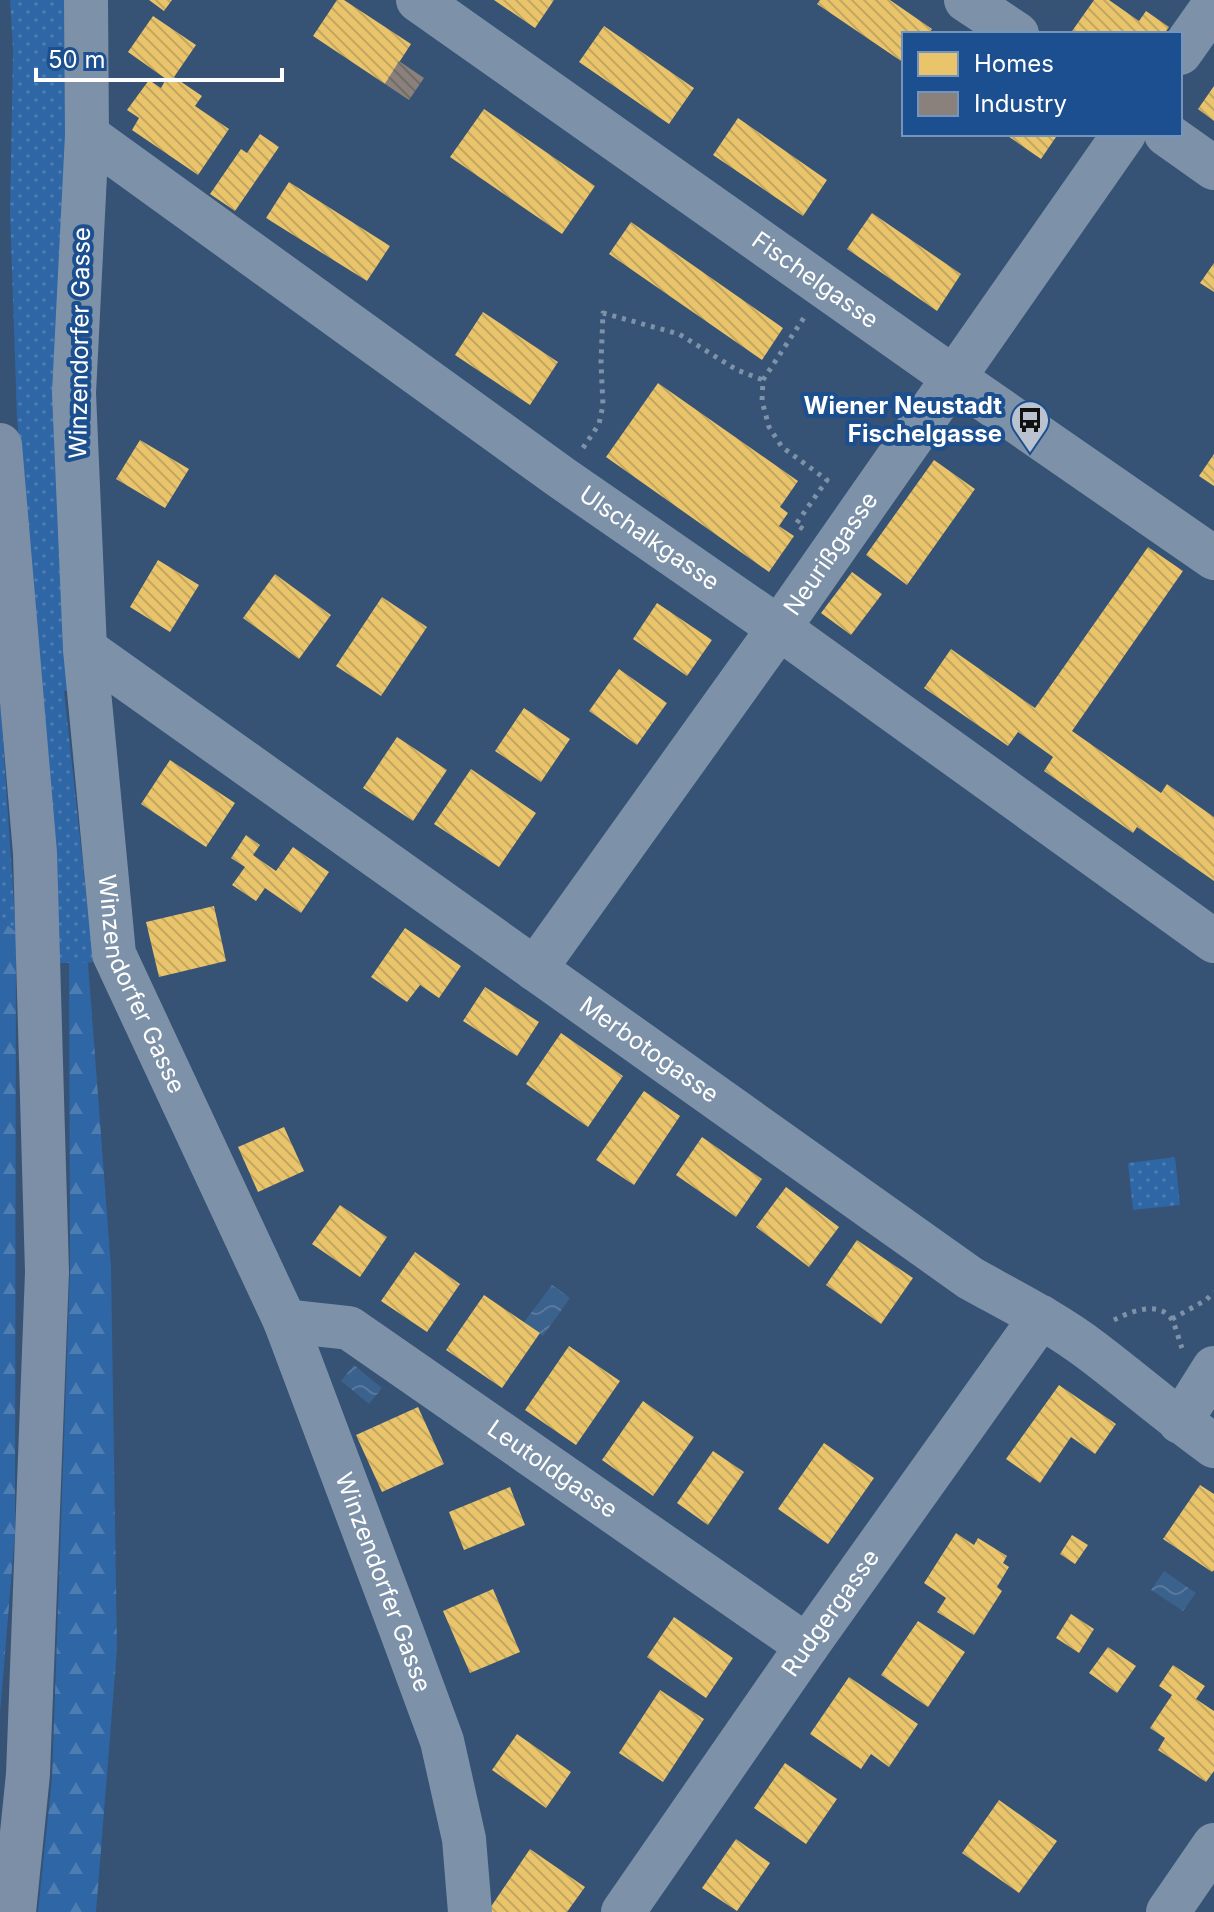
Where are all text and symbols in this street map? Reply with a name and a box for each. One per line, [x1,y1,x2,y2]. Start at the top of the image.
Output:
scale bar [36,32,282,82]
legend [902,32,1182,136]
text: 50 m [48,45,106,74]
text: Homes [974,49,1054,78]
text: Industry [974,89,1067,118]
street label: Fischelgasse [747,225,884,334]
street label: Winzendorfer Gasse [63,227,96,459]
place label: Wiener Neustadt Fischelgasse [804,391,1002,448]
bus stop icon: Wiener Neustadt Fischelgasse [1009,399,1051,454]
street label: Ulschalkgasse [574,479,725,596]
street label: Neurißgasse [777,486,884,621]
street label: Winzendorfer Gasse [92,873,192,1098]
street label: Merbotogasse [574,990,724,1109]
street label: Leutoldgasse [482,1414,623,1524]
street label: Winzendorfer Gasse [329,1468,438,1696]
street label: Rudgergasse [775,1543,885,1682]

